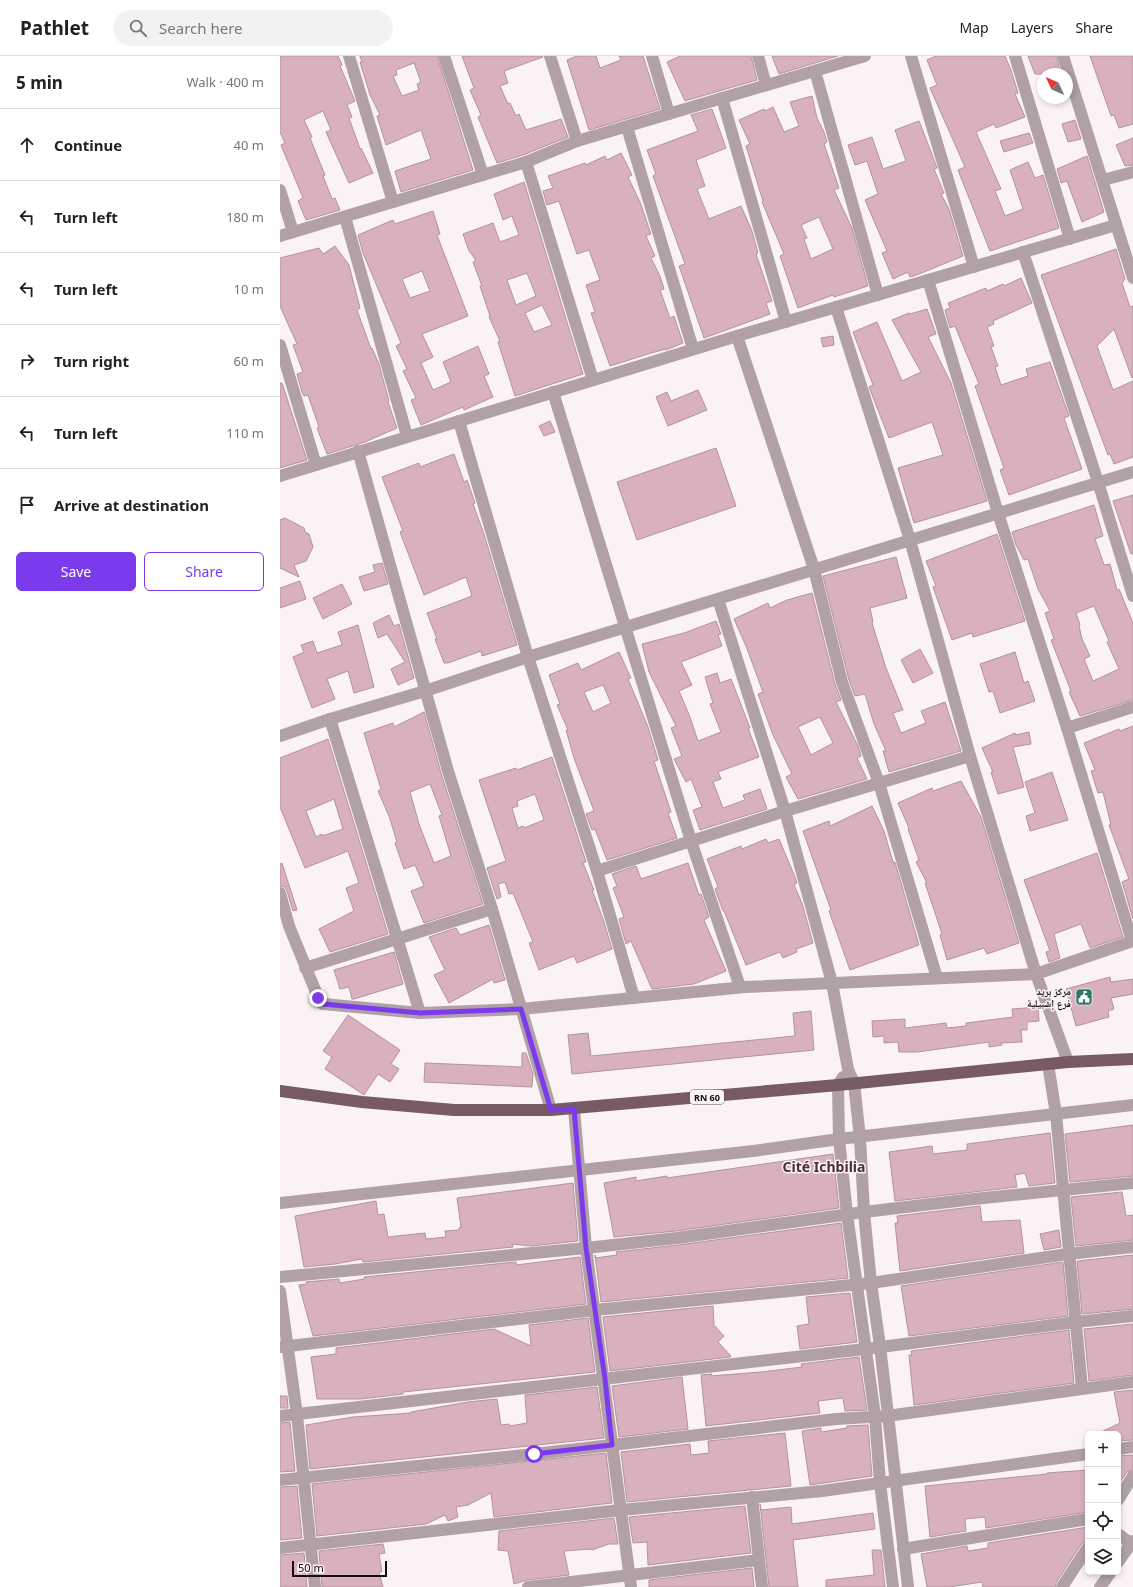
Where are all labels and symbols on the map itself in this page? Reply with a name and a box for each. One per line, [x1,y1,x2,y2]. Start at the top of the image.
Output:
north arrow [1037,68,1073,104]
place label: مركز بريد فرع إشبيلية [1027,984,1071,1011]
public building icon: مركز بريد فرع إشبيلية [1074,987,1094,1007]
route end [309,989,327,1007]
road number: RN 60 [690,1090,724,1104]
district label: Cité Ichbilia [783,1157,865,1176]
route start [525,1445,543,1463]
scale bar [292,1559,387,1578]

